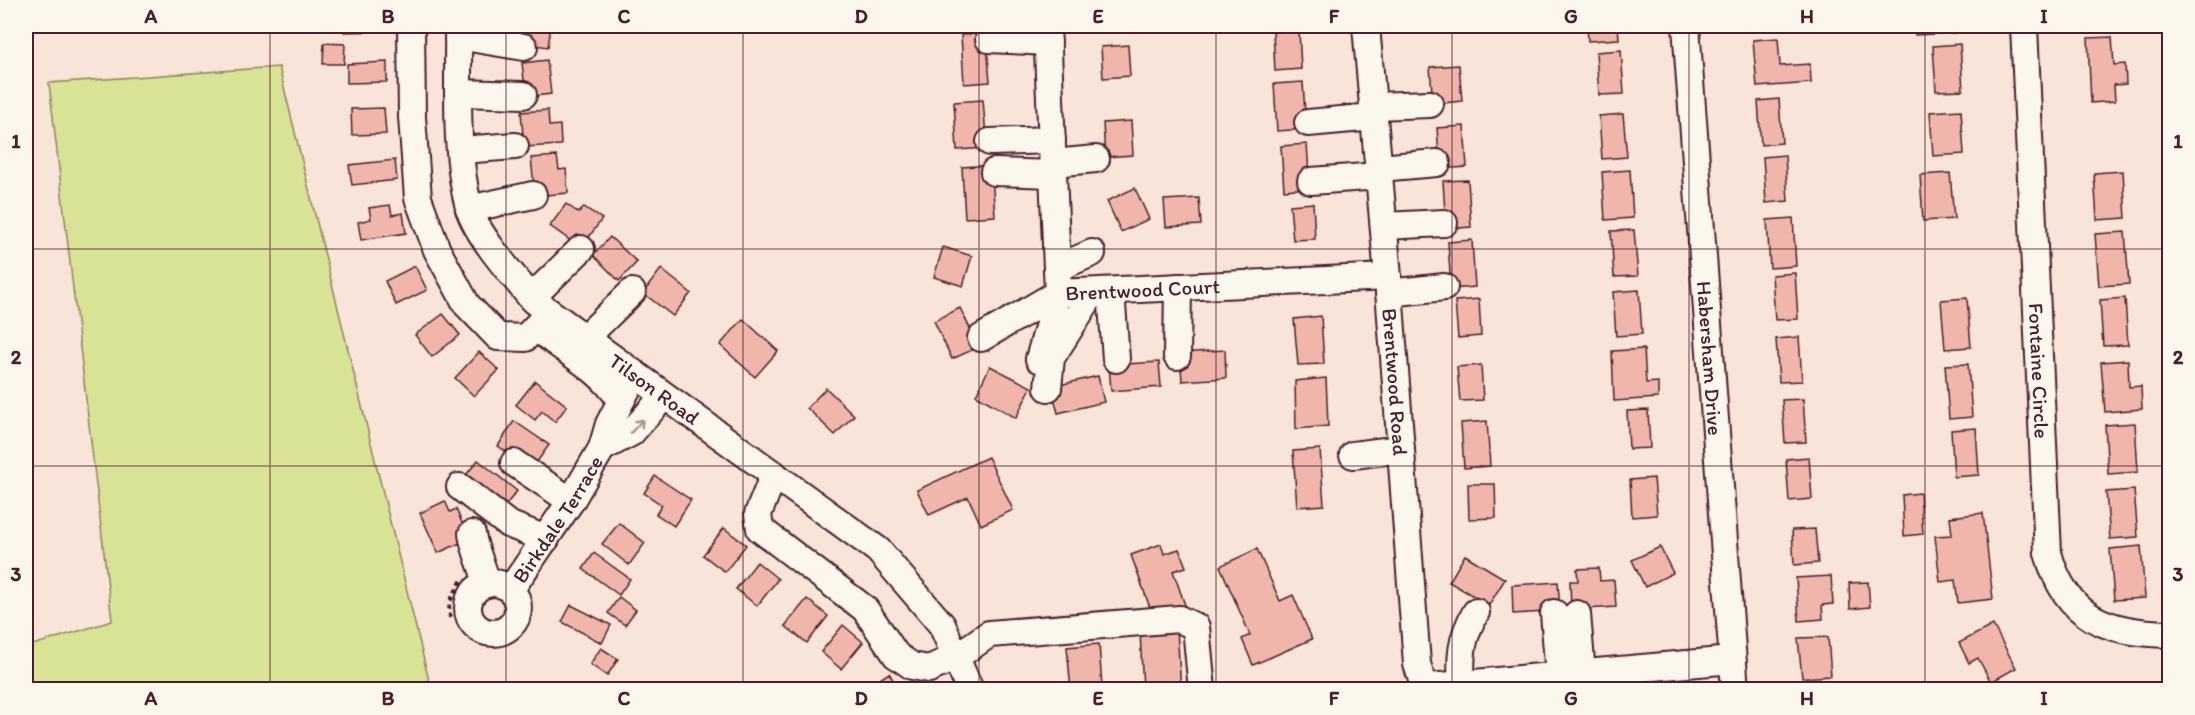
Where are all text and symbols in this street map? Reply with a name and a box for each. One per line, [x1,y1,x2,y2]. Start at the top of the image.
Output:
text: A [144,4,158,28]
text: B [382,4,395,28]
text: C [618,4,631,28]
text: D [854,4,868,28]
text: E [1092,4,1104,28]
text: F [1329,4,1340,28]
text: G [1564,4,1578,28]
text: H [1800,4,1814,28]
text: I [2040,4,2048,28]
text: 1 [11,129,21,153]
text: 1 [2173,129,2183,153]
street label: Brentwood Court [1065,273,1221,305]
street label: Habersham Drive [1692,280,1729,436]
street label: Fontaine Circle [2024,302,2055,439]
street label: Brentwood Road [1378,307,1414,457]
text: 2 [11,345,22,369]
text: 2 [2173,345,2184,369]
street label: Tilson Road [605,347,705,430]
one-way arrow [629,419,644,434]
street label: Birkdale Terrace [507,451,608,587]
text: 3 [11,562,22,586]
text: 3 [2173,562,2184,586]
text: A [144,686,158,710]
text: B [382,686,395,710]
text: C [618,686,631,710]
text: D [854,686,868,710]
text: E [1092,686,1104,710]
text: F [1329,686,1340,710]
text: G [1564,686,1578,710]
text: H [1800,686,1814,710]
text: I [2040,686,2048,710]

